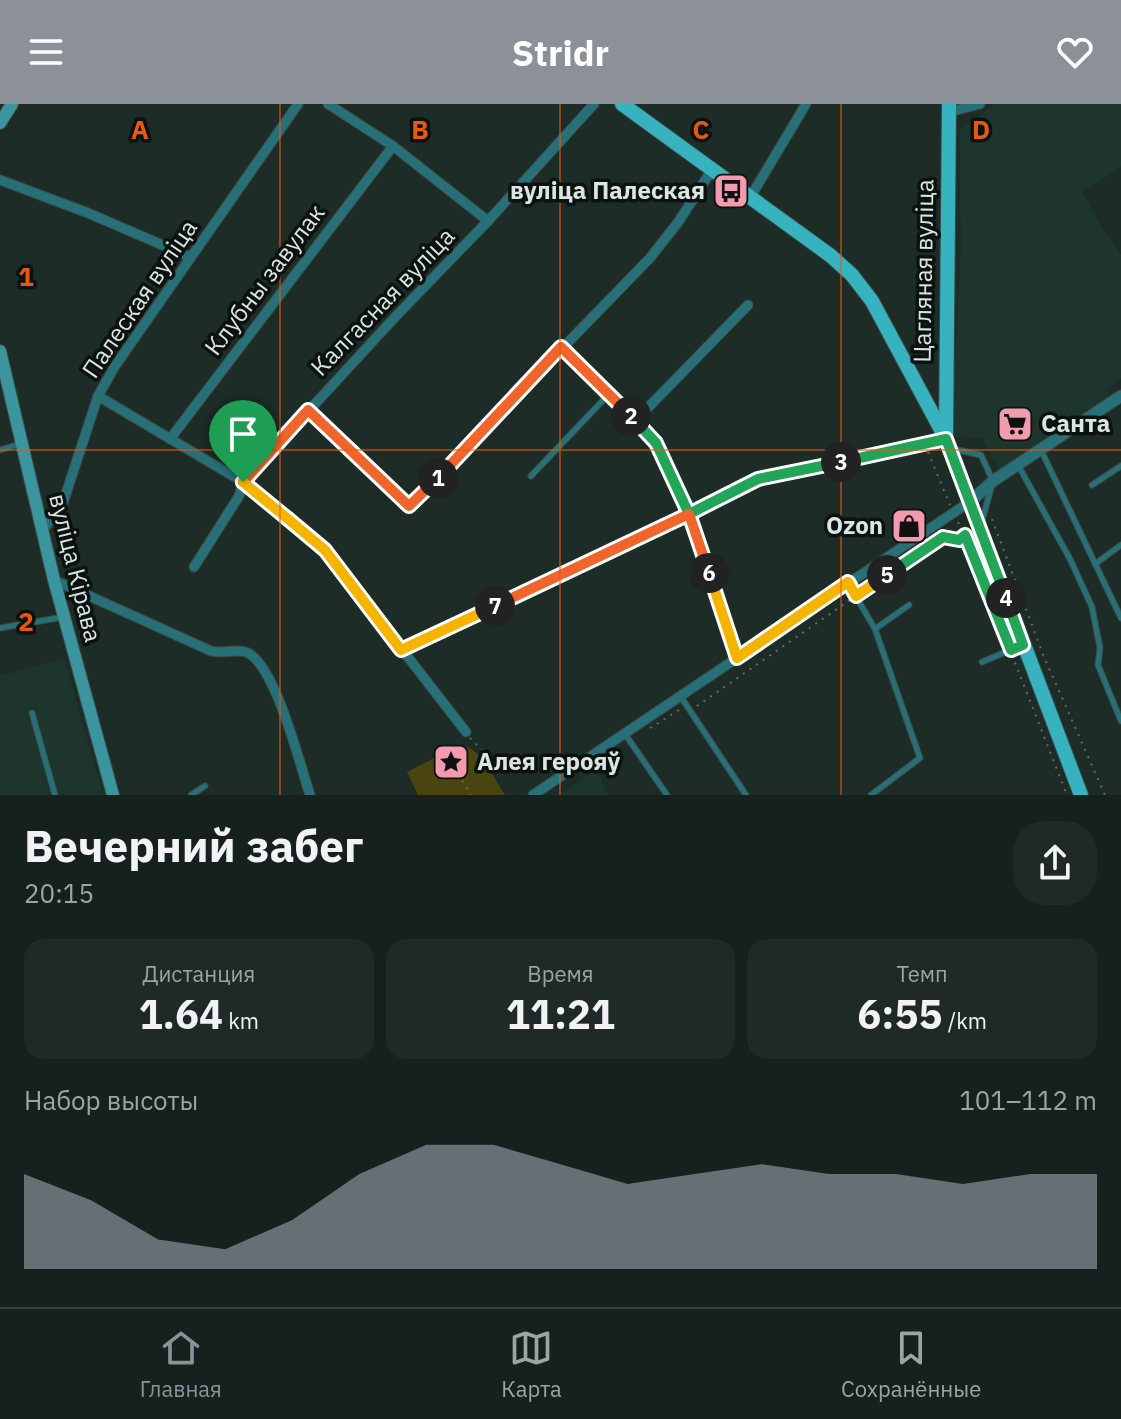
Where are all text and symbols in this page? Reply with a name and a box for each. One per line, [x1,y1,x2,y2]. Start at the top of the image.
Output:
text: Stridr [512,29,609,76]
icon: menu [24,30,68,74]
icon: heart [1053,30,1097,74]
text: A [131,112,149,146]
text: B [411,112,429,146]
text: C [693,112,710,146]
text: D [972,112,990,146]
bus stop icon: вуліца Палеская [712,172,750,210]
place label: вуліца Палеская [510,174,705,206]
street label: Цагляная вуліца [905,179,941,363]
street label: Клубны завулак [197,197,332,361]
street label: Палеская вуліца [74,213,204,384]
street label: Калгасная вуліца [303,220,461,382]
text: 1 [18,259,34,293]
pin: 2 [611,396,651,436]
pin [209,400,277,482]
text: 2 [624,401,638,430]
supermarket icon: Санта [996,405,1034,443]
place label: Санта [1041,407,1110,439]
icon: arrive [221,412,265,456]
pin: 3 [821,442,861,482]
text: 3 [834,447,848,476]
pin: 1 [418,458,458,498]
text: 1 [431,463,445,492]
street label: вуліца Кірава [42,490,110,645]
shop icon: Ozon [890,507,928,545]
place label: Ozon [826,509,883,541]
pin: 6 [689,553,729,593]
pin: 5 [867,555,907,595]
text: 6 [702,558,716,587]
text: 5 [880,560,894,589]
pin: 4 [986,578,1026,618]
text: 4 [999,583,1013,612]
pin: 7 [475,586,515,626]
text: 7 [488,591,502,620]
text: 2 [18,604,34,638]
place icon: Алея герояў [432,743,470,781]
place label: Алея герояў [477,745,621,777]
text: Вечерний забег [24,817,364,874]
button: share [1013,821,1097,905]
text: 20:15 [24,876,94,910]
text: Дистанция [142,959,255,988]
text: Время [527,959,594,988]
text: Темп [897,959,948,988]
text: 1.64 [139,988,223,1040]
text: 11:21 [506,988,615,1040]
text: 6:55 [857,988,943,1040]
text: km [223,1006,259,1035]
text: /km [943,1006,987,1035]
text: Набор высоты [24,1083,198,1117]
text: 101–112 m [959,1083,1097,1117]
tab: Главная [140,1326,222,1403]
tab: Карта [501,1326,562,1403]
tab: Сохранённые [841,1326,981,1403]

